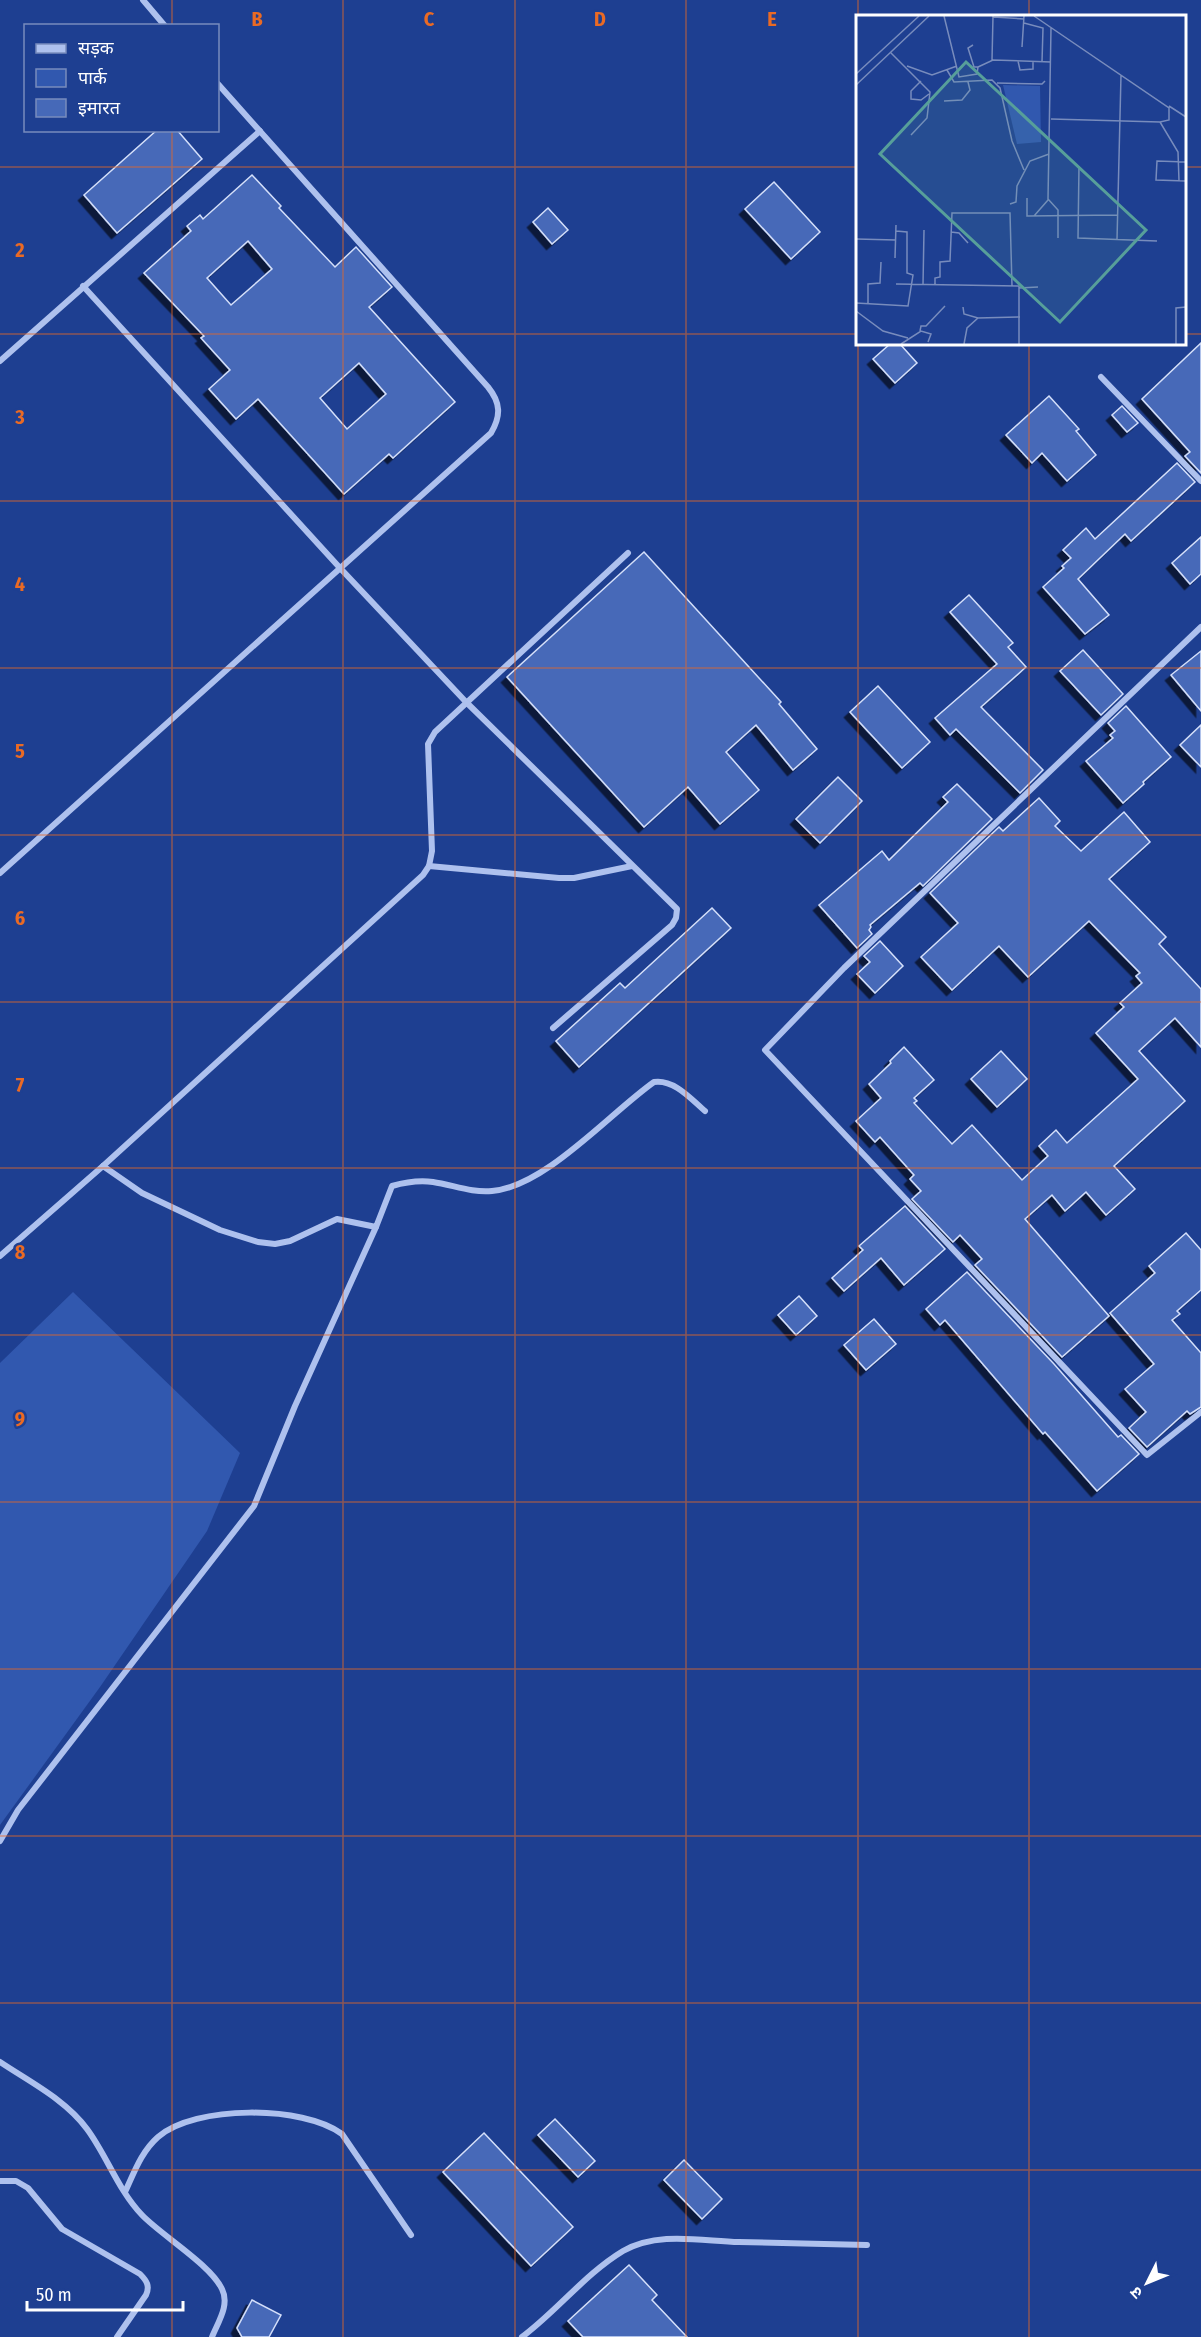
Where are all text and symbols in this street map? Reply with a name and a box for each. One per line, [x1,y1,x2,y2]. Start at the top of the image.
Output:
text: B [251,7,263,31]
text: C [424,7,435,31]
text: D [594,7,606,31]
text: E [767,7,777,31]
inset map [856,15,1186,345]
legend [24,24,219,132]
text: सड़क [78,37,115,59]
text: पार्क [78,67,108,89]
text: इमारत [78,97,121,119]
text: 2 [14,238,25,262]
text: 3 [14,405,25,429]
text: 4 [15,572,25,596]
text: 5 [15,739,25,763]
text: 6 [15,906,25,930]
text: 7 [16,1073,25,1097]
text: 8 [15,1240,26,1264]
text: 9 [15,1407,25,1431]
north arrow [1117,2253,1177,2313]
scale bar [27,2274,183,2312]
text: उ [1126,2283,1147,2303]
text: 50 m [36,2284,72,2306]

